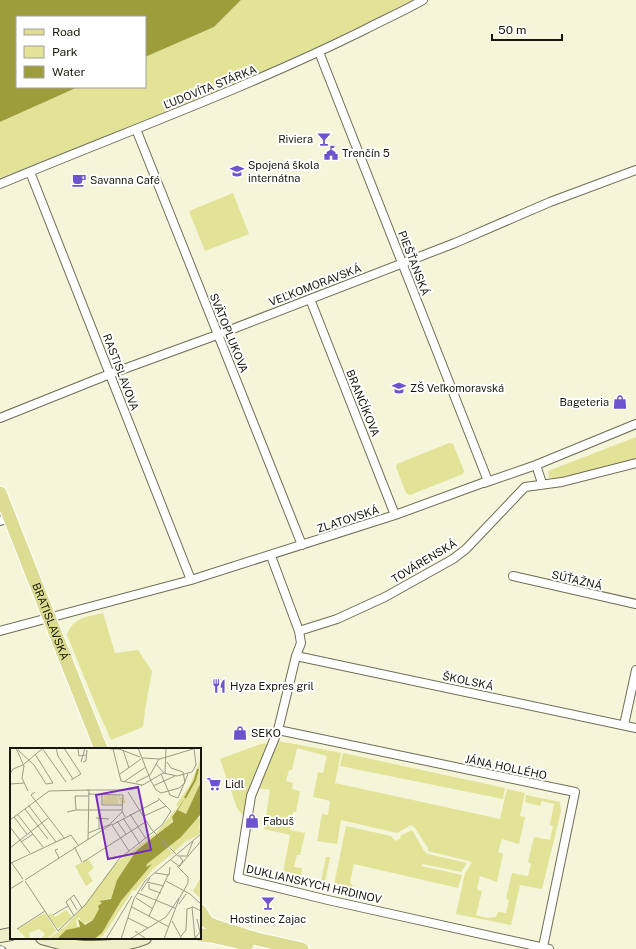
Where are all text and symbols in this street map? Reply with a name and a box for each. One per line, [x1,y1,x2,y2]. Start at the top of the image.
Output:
legend [16,16,146,88]
scale bar [492,16,562,42]
text: 50 m [498,23,526,37]
text: Road [52,25,80,39]
text: Park [52,45,78,59]
street label: ĽUDOVÍTA STÁRKA [161,62,258,111]
text: Water [52,65,86,79]
bar icon: Riviera [316,131,332,147]
place label: Riviera [278,133,313,145]
public building icon: Trenčín 5 [323,145,339,161]
place label: Trenčín 5 [342,147,390,159]
place label: Spojená škola internátna [248,159,319,184]
school or university icon: Spojená škola internátna [229,163,245,179]
cafe icon: Savanna Café [71,172,87,188]
place label: Savanna Café [90,174,160,186]
street label: PIEŠŤANSKÁ [396,228,433,297]
street label: VEĽKOMORAVSKÁ [267,261,363,308]
street label: SVÄTOPLUKOVA [208,291,251,375]
street label: RASTISLAVOVA [101,332,141,412]
street label: BRANČÍKOVA [344,367,383,438]
school or university icon: ZŠ Veľkomoravská [391,380,407,396]
place label: ZŠ Veľkomoravská [410,381,504,394]
shop icon: Bageteria [612,394,628,410]
place label: Bageteria [559,396,609,408]
street label: ZLATOVSKÁ [315,502,381,535]
street label: TOVÁRENSKÁ [389,536,459,585]
street label: SÚŤAŽNÁ [550,567,604,592]
street label: BRATISLAVSKÁ [30,581,72,662]
street label: ŠKOLSKÁ [441,669,495,692]
restaurant icon: Hyza Expres gril [211,678,227,694]
place label: Hyza Expres gril [230,680,314,692]
shop icon: SEKO [232,725,248,741]
place label: SEKO [251,727,281,739]
inset map [10,748,201,939]
street label: JÁNA HOLLÉHO [464,752,548,782]
supermarket icon: Lidl [206,776,222,792]
place label: Lidl [225,778,244,790]
shop icon: Fabuš [244,813,260,829]
place label: Fabuš [263,815,294,827]
street label: DUKLIANSKYCH HRDINOV [245,863,383,906]
bar icon: Hostinec Zajac [260,895,276,911]
place label: Hostinec Zajac [230,913,306,925]

